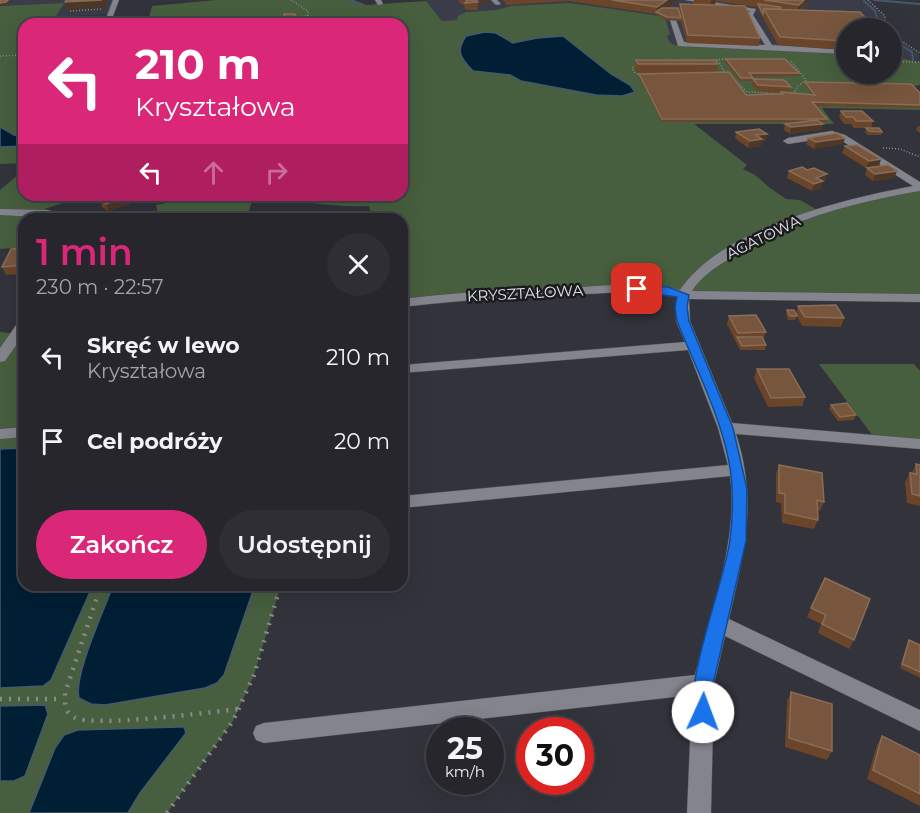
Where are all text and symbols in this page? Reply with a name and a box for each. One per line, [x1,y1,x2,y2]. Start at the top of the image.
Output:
map controls [836,18,902,84]
button: sound [836,18,902,84]
text: 210 m [135,38,261,90]
icon: left [36,42,114,120]
text: Kryształowa [135,90,296,123]
icon: left [134,156,167,189]
icon: ahead [197,156,230,189]
icon: right [260,156,293,189]
street label: AGATOWA [723,211,803,263]
text: 1 min [36,230,133,274]
button: close [327,233,390,296]
pin [611,263,662,314]
icon: arrive [620,272,653,305]
text: 230 m · 22:57 [36,275,164,299]
street label: KRYSZTAŁOWA [466,280,584,306]
text: Skręć w lewo [87,332,240,359]
icon: left [36,341,69,374]
text: 210 m [326,344,390,371]
text: Kryształowa [87,359,206,383]
icon: arrive [36,425,69,458]
text: Cel podróży [87,428,223,455]
text: 20 m [334,428,390,455]
button: Zakończ [36,510,207,579]
button: Udostępnij [219,510,390,579]
position arrow [671,680,735,744]
speed limit sign: 30 [516,717,594,795]
text: 25 [447,730,483,767]
text: km/h [445,762,485,781]

